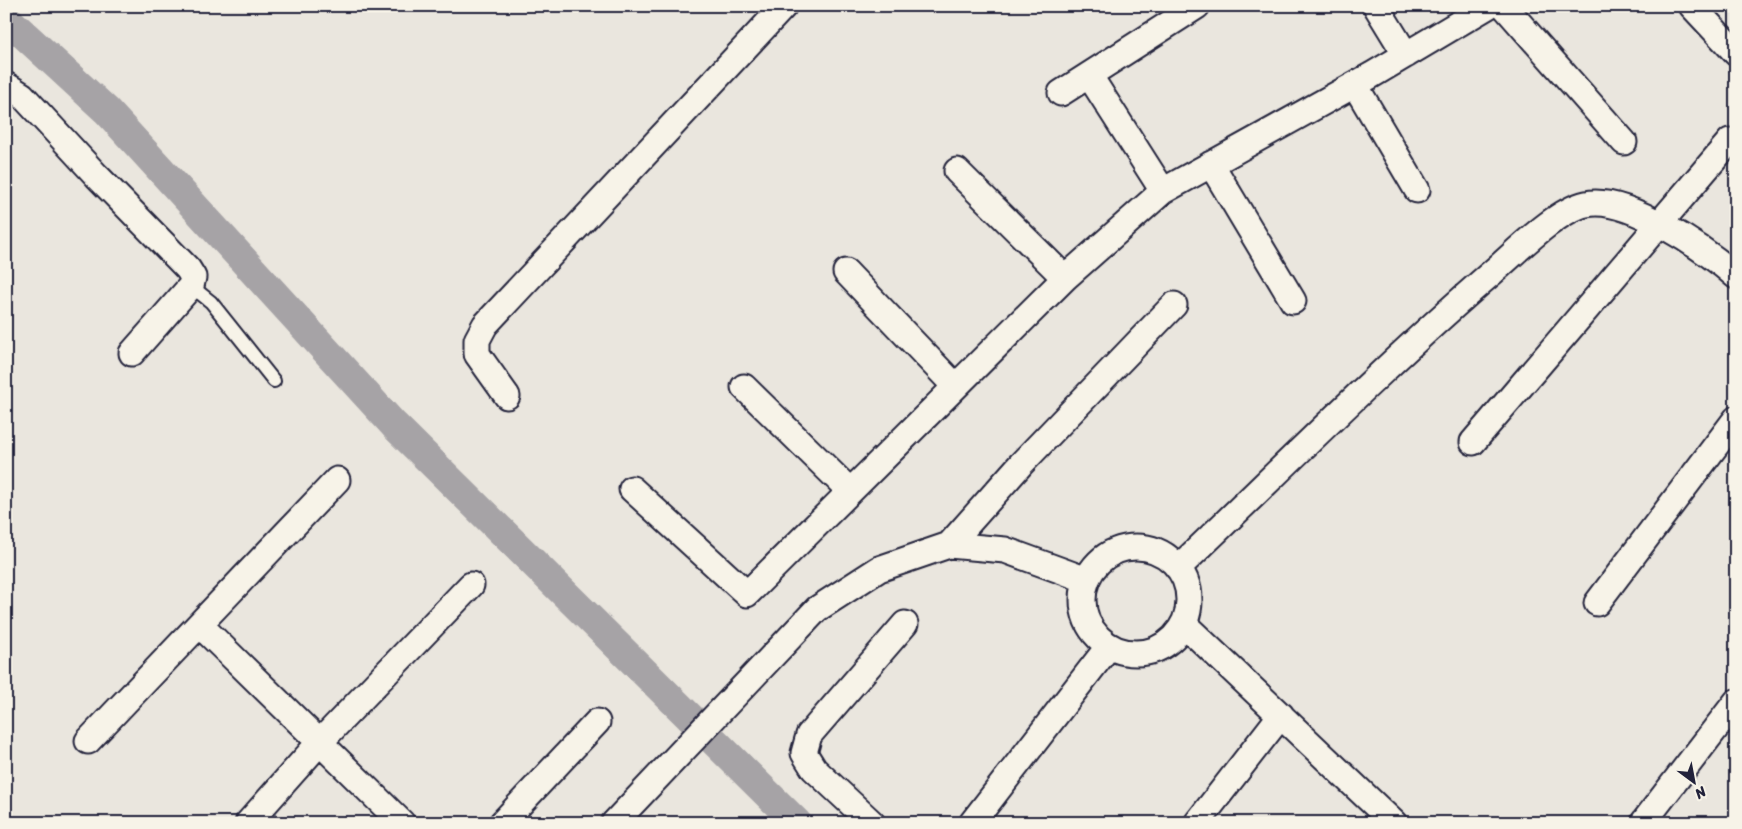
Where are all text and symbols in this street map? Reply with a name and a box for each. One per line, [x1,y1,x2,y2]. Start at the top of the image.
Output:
north arrow [1670,756,1720,806]
text: N [1690,779,1712,806]

